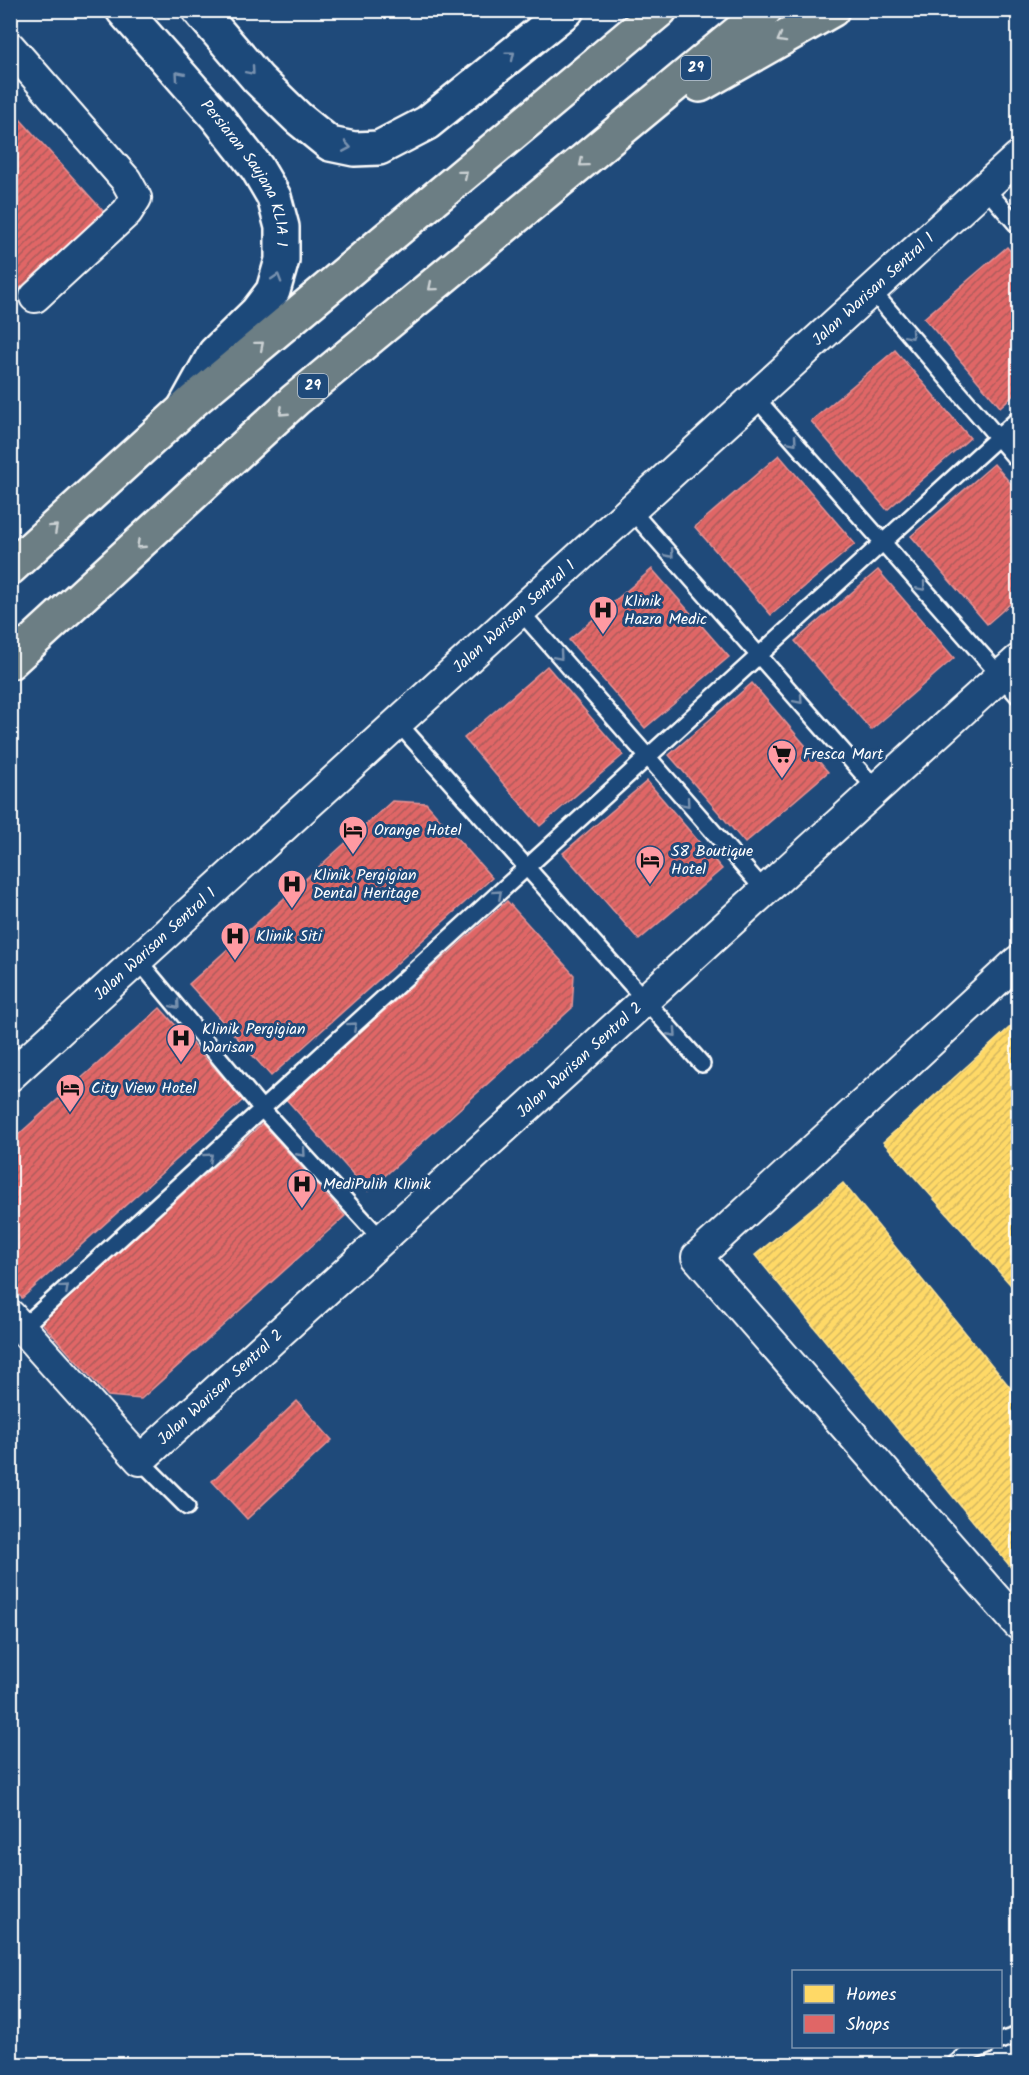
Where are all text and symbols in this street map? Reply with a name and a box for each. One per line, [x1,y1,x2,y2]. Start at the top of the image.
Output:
one-way arrow [777,32,787,43]
one-way arrow [504,51,515,62]
road number: 29 [681,56,711,80]
one-way arrow [243,64,254,75]
one-way arrow [175,71,186,82]
street label: Persiaran Saujana KLIA 1 [194,94,295,247]
one-way arrow [342,140,352,153]
one-way arrow [579,155,590,166]
one-way arrow [457,170,468,181]
street label: Jalan Warisan Sentral 1 [806,226,940,352]
one-way arrow [270,273,282,284]
one-way arrow [428,279,439,290]
one-way arrow [903,328,914,339]
one-way arrow [253,341,264,352]
road number: 29 [298,374,328,398]
one-way arrow [279,405,290,416]
one-way arrow [786,434,797,445]
one-way arrow [47,524,57,535]
one-way arrow [136,537,147,548]
one-way arrow [663,547,674,558]
street label: Jalan Warisan Sentral 1 [447,554,581,679]
one-way arrow [915,580,926,591]
place label: Klinik Hazra Medic [624,589,707,632]
hospital icon: Klinik Hazra Medic [587,594,619,636]
one-way arrow [551,649,562,660]
one-way arrow [792,693,803,704]
supermarket icon: Fresca Mart [766,738,798,780]
place label: Fresca Mart [803,742,884,767]
one-way arrow [679,796,690,807]
hotel icon: Orange Hotel [337,814,369,856]
place label: Orange Hotel [374,818,462,843]
place label: S8 Boutique Hotel [671,839,753,882]
hotel icon: S8 Boutique Hotel [634,844,666,886]
place label: Klinik Pergigian Dental Heritage [313,863,419,906]
hospital icon: Klinik Pergigian Dental Heritage [276,868,308,910]
street label: Jalan Warisan Sentral 1 [88,881,222,1007]
one-way arrow [491,890,501,901]
hospital icon: Klinik Siti [219,920,251,962]
place label: Klinik Siti [256,924,323,949]
street label: Jalan Warisan Sentral 2 [511,996,648,1124]
one-way arrow [168,998,179,1009]
place label: Klinik Pergigian Warisan [202,1017,305,1060]
hospital icon: Klinik Pergigian Warisan [165,1022,197,1064]
one-way arrow [347,1022,357,1033]
one-way arrow [666,1026,677,1036]
hotel icon: City View Hotel [54,1072,86,1114]
place label: City View Hotel [91,1076,197,1101]
one-way arrow [295,1146,306,1157]
one-way arrow [203,1153,213,1164]
hospital icon: MediPulih Klinik [286,1168,318,1210]
place label: MediPulih Klinik [323,1172,431,1197]
one-way arrow [58,1285,69,1296]
street label: Jalan Warisan Sentral 2 [151,1323,289,1451]
legend [792,1970,1002,2048]
text: Homes [846,1981,897,2010]
text: Shops [846,2011,890,2040]

